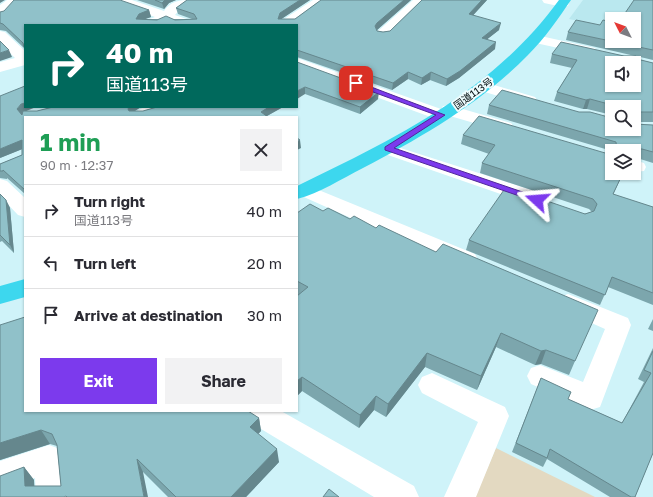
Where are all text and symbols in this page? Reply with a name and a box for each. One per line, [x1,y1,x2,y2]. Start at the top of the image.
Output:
north arrow [605,12,641,48]
map controls [605,12,641,180]
text: 40 m [106,36,173,69]
icon: right [40,40,92,92]
button: sound [605,56,641,92]
pin [339,66,373,100]
icon: arrive [345,72,367,94]
text: 国道113号 [106,73,188,95]
street label: 国道113号 [451,75,495,111]
button: search [605,100,641,136]
text: 1 min [40,127,100,156]
button: close [240,129,282,171]
button: layers [605,144,641,180]
text: 90 m · 12:37 [40,157,113,173]
position arrow [516,179,558,221]
text: Turn right [74,192,145,210]
icon: right [40,200,62,222]
text: 40 m [247,202,282,220]
text: 国道113号 [74,212,133,228]
icon: left [40,252,62,274]
text: Turn left [74,254,136,272]
text: 20 m [247,254,282,272]
icon: arrive [40,304,62,326]
text: Arrive at destination [74,306,223,324]
text: 30 m [247,306,282,324]
button: Exit [40,358,157,404]
button: Share [165,358,282,404]

